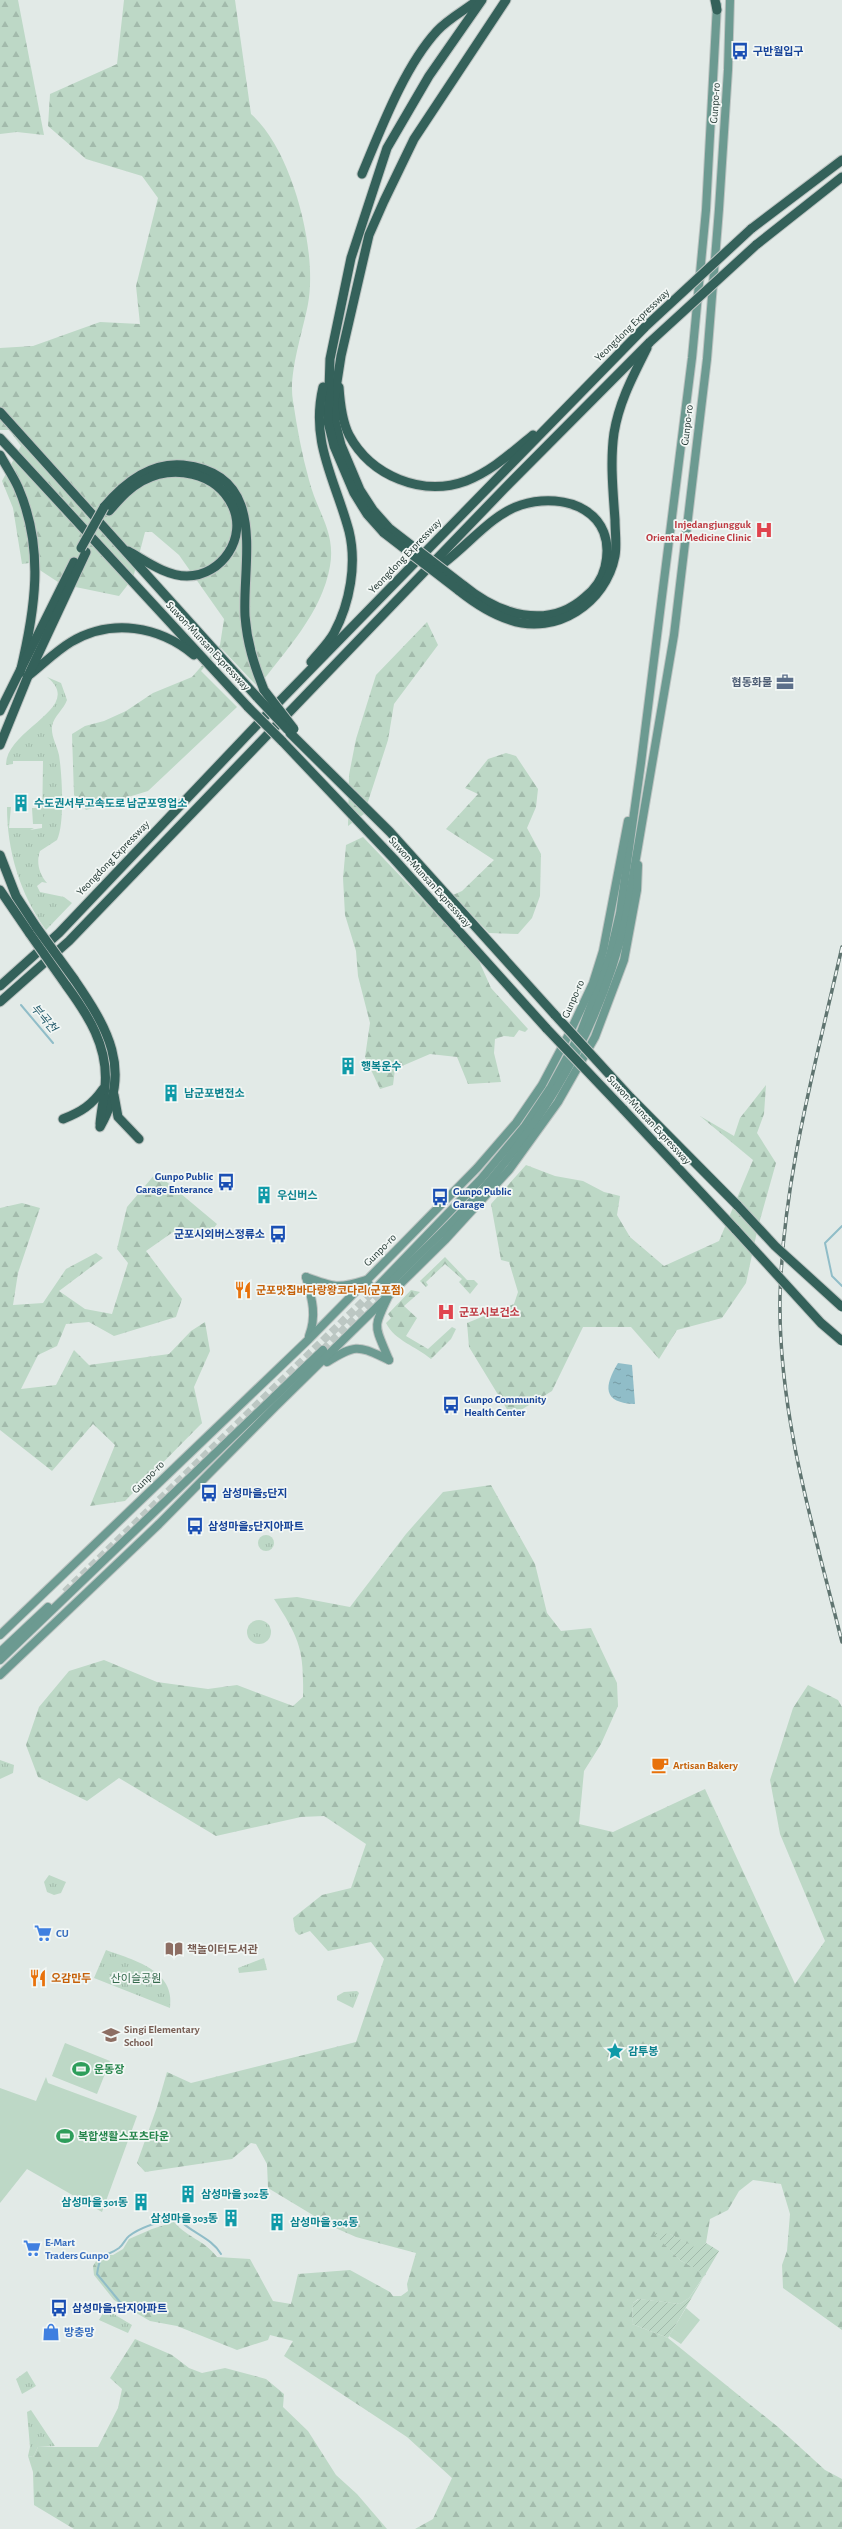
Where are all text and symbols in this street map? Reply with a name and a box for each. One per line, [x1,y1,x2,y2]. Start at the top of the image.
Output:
bus stop icon: 구반월입구 [730,41,750,61]
place label: 구반월입구 [753,46,804,57]
street label: Gunpo-ro [708,82,722,124]
street label: Yeongdong Expressway [592,286,672,364]
street label: Gunpo-ro [679,404,695,446]
street label: Yeongdong Expressway [366,516,444,596]
place label: Injedangjungguk Oriental Medicine Clinic [646,519,752,543]
hospital icon: Injedangjungguk Oriental Medicine Clinic [754,520,774,540]
street label: Suwon-Munsan Expressway [164,599,252,693]
office icon: 협동화물 [775,672,795,692]
place label: 협동화물 [732,677,772,688]
building icon: 수도권서부고속도로 남군포영업소 [11,793,31,813]
place label: 수도권서부고속도로 남군포영업소 [34,798,187,809]
street label: Yeongdong Expressway [74,818,152,898]
street label: Suwon-Munsan Expressway [387,835,474,929]
street label: Gunpo-ro [560,978,586,1020]
water label: 부곡천 [29,1001,60,1036]
building icon: 행복운수 [338,1056,358,1076]
place label: 행복운수 [361,1060,401,1072]
street label: Suwon-Munsan Expressway [605,1073,693,1167]
building icon: 남군포변전소 [161,1083,181,1103]
place label: 남군포변전소 [184,1088,245,1099]
place label: Gunpo Public Garage Enterance [136,1171,214,1195]
bus stop icon: Gunpo Public Garage Enterance [216,1172,236,1192]
building icon: 우신버스 [254,1185,274,1205]
place label: Gunpo Public Garage [453,1186,512,1210]
bus stop icon: Gunpo Public Garage [430,1187,450,1207]
place label: 우신버스 [277,1190,317,1201]
bus stop icon: 군포시외버스정류소 [268,1224,288,1244]
place label: 군포시외버스정류소 [174,1229,265,1240]
street label: Gunpo-ro [362,1232,398,1268]
restaurant icon: 군포맛집바다랑왕코다리(군포점) [233,1280,253,1300]
place label: 군포맛집바다랑왕코다리(군포점) [256,1285,404,1296]
hospital icon: 군포시보건소 [436,1302,456,1322]
place label: 군포시보건소 [459,1307,520,1318]
place label: Gunpo Community Health Center [464,1394,546,1418]
bus stop icon: Gunpo Community Health Center [441,1395,461,1415]
street label: Gunpo-ro [130,1459,166,1495]
bus stop icon: 삼성마을5단지 [199,1483,219,1503]
place label: 삼성마을5단지 [222,1488,287,1499]
bus stop icon: 삼성마을5단지아파트 [185,1516,205,1536]
place label: 삼성마을5단지아파트 [208,1521,304,1532]
cafe icon: Artisan Bakery [650,1755,670,1775]
place label: Artisan Bakery [673,1760,738,1771]
supermarket icon: CU [33,1923,53,1943]
place label: CU [56,1928,69,1939]
library icon: 책놀이터도서관 [164,1939,184,1959]
place label: 책놀이터도서관 [187,1943,258,1955]
restaurant icon: 오감만두 [28,1968,48,1988]
place label: 오감만두 [51,1973,91,1984]
park label: 산이슬공원 [111,1973,161,1984]
place label: Singi Elementary School [124,2024,200,2048]
school or university icon: Singi Elementary School [101,2025,121,2045]
place icon: 감투봉 [605,2041,625,2061]
place label: 감투봉 [628,2046,658,2057]
sports icon: 운동장 [71,2059,91,2079]
place label: 운동장 [94,2064,124,2075]
sports icon: 복합생활스포츠타운 [55,2126,75,2146]
place label: 복합생활스포츠타운 [78,2130,169,2142]
building icon: 삼성마을 302동 [178,2184,198,2204]
place label: 삼성마을 302동 [201,2189,269,2200]
building icon: 삼성마을 301동 [131,2192,151,2212]
place label: 삼성마을 301동 [61,2197,128,2208]
building icon: 삼성마을 303동 [221,2208,241,2228]
building icon: 삼성마을 304동 [267,2212,287,2232]
place label: 삼성마을 303동 [151,2213,218,2224]
place label: 삼성마을 304동 [290,2217,358,2228]
place label: E-Mart Traders Gunpo [45,2237,109,2261]
supermarket icon: E-Mart Traders Gunpo [22,2238,42,2258]
bus stop icon: 삼성마을1단지아파트 [49,2298,69,2318]
place label: 삼성마을1단지아파트 [72,2303,167,2314]
shop icon: 방충망 [41,2322,61,2342]
place label: 방충망 [64,2327,94,2338]

